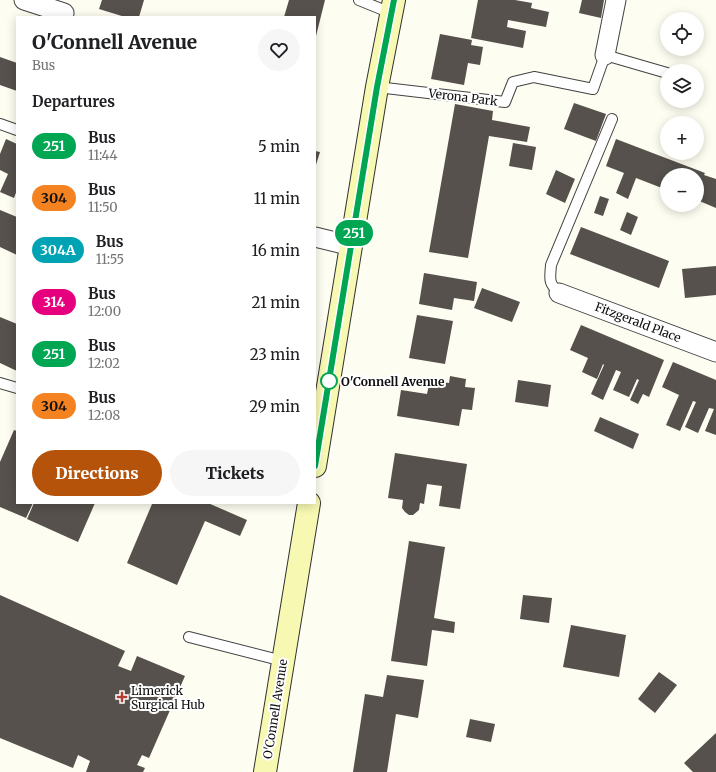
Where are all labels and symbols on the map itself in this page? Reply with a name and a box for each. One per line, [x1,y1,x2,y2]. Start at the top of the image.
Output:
street label: Verona Park [427,85,499,109]
line badge: 251 [331,220,377,246]
street label: Fitzgerald Place [593,299,683,345]
marker: O'Connell Avenue [320,372,338,390]
place label: O'Connell Avenue [341,374,445,389]
street label: O'Connell Avenue [260,658,290,760]
place label: Limerick Surgical Hub [131,683,205,712]
marker: Limerick Surgical Hub [116,691,128,703]

